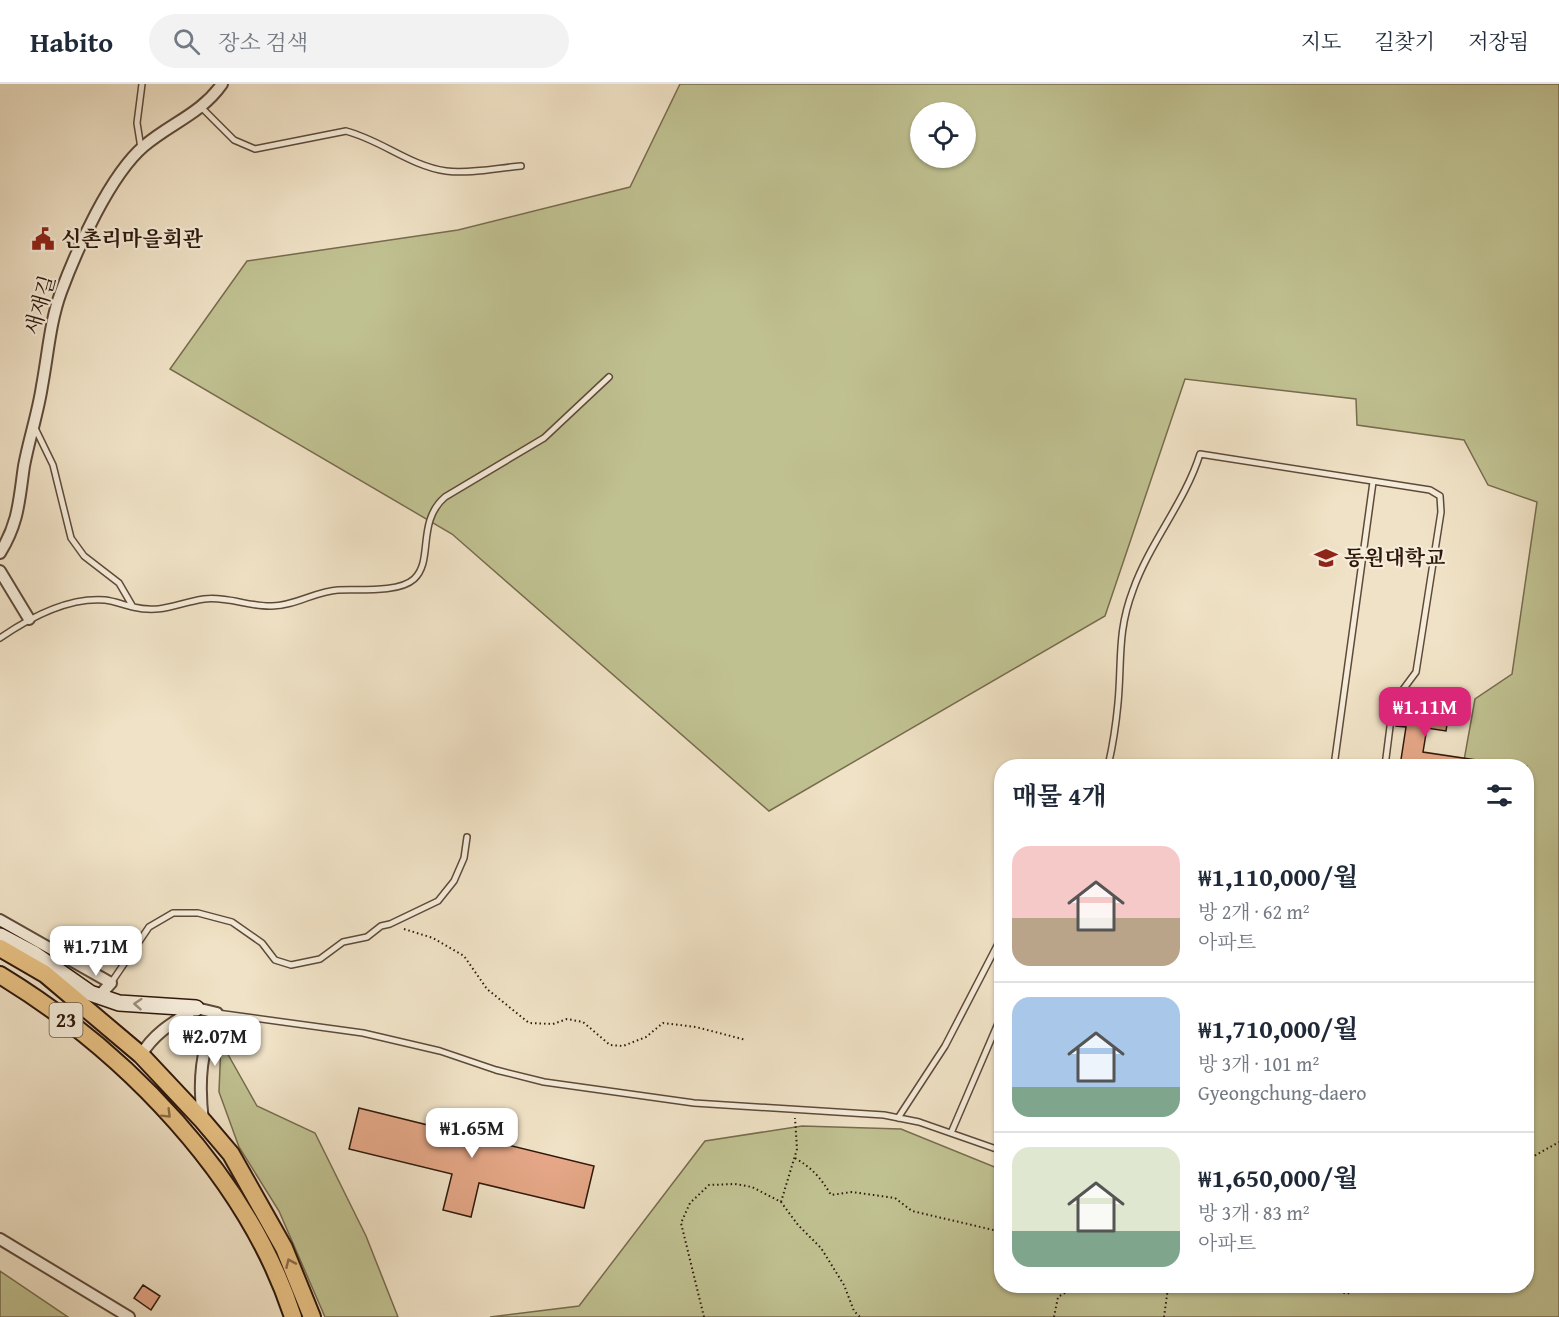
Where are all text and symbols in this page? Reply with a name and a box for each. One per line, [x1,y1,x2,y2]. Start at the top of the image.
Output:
search box [149,14,569,68]
text: Habito [30,21,113,62]
icon: search [170,25,203,58]
text: 장소 검색 [218,26,308,58]
text: 지도 [1301,26,1341,57]
text: 길찾기 [1374,26,1435,57]
text: 저장됨 [1468,26,1529,57]
map controls [910,102,976,168]
button: locate [910,102,976,168]
place label: 신촌리마을회관 [61,223,204,254]
public building icon: 신촌리마을회관 [30,226,56,252]
street label: 새재길 [16,271,63,338]
place label: 동원대학교 [1344,542,1445,573]
school or university icon: 동원대학교 [1313,545,1339,571]
pin: ₩1.11M [1376,687,1474,738]
text: ₩1.11M [1393,692,1457,721]
text: 매물 4개 [1012,776,1107,815]
icon: filters [1483,779,1516,812]
text: ₩1,110,000/월 [1198,857,1358,896]
icon: home [1060,870,1132,942]
text: 방 2개 · 62 m² [1198,897,1310,926]
pin: ₩1.71M [47,926,145,977]
text: 아파트 [1198,927,1256,956]
text: ₩1.71M [64,931,128,960]
one-way arrow [134,998,143,1011]
road number: 23 [50,1003,82,1037]
text: ₩1,710,000/월 [1198,1009,1358,1048]
pin: ₩2.07M [166,1016,264,1067]
text: ₩2.07M [183,1021,247,1050]
icon: home [1060,1021,1132,1093]
text: 방 3개 · 101 m² [1198,1049,1319,1078]
text: Gyeongchung-daero [1198,1078,1366,1107]
one-way arrow [160,1106,171,1117]
pin: ₩1.65M [423,1108,521,1159]
text: ₩1.65M [440,1113,504,1142]
text: ₩1,650,000/월 [1198,1158,1358,1197]
icon: home [1060,1171,1132,1243]
text: 방 3개 · 83 m² [1198,1198,1310,1227]
text: 아파트 [1198,1228,1256,1257]
one-way arrow [286,1258,298,1269]

